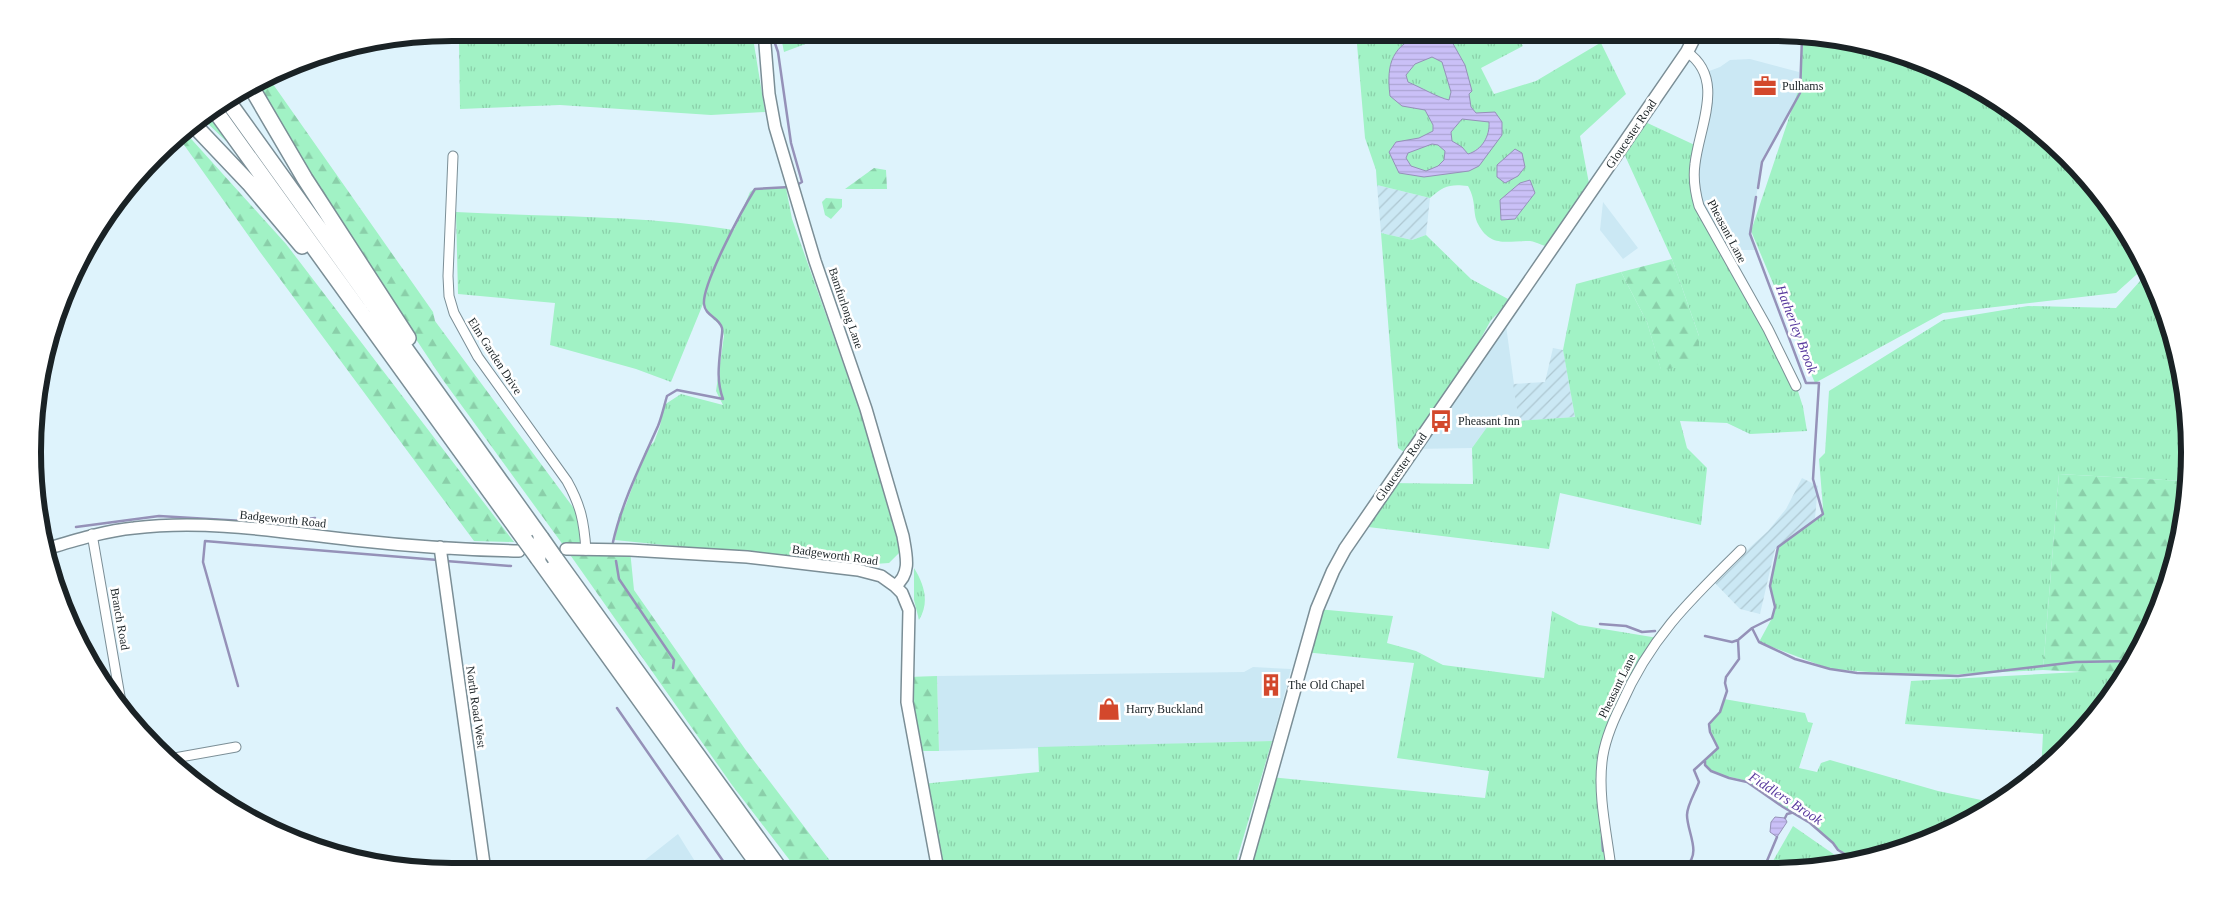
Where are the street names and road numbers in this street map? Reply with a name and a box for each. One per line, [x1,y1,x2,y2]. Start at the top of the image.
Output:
street label: Gloucester Road [1603,97,1659,171]
street label: Pheasant Lane [1704,197,1750,265]
street label: Bamfurlong Lane [826,266,866,350]
street label: Elm Garden Drive [465,315,525,397]
street label: Gloucester Road [1372,430,1430,504]
street label: Badgeworth Road [239,507,327,531]
street label: Badgeworth Road [791,542,879,568]
street label: Branch Road [108,587,132,651]
street label: Pheasant Lane [1595,652,1639,720]
street label: North Road West [463,665,489,750]

